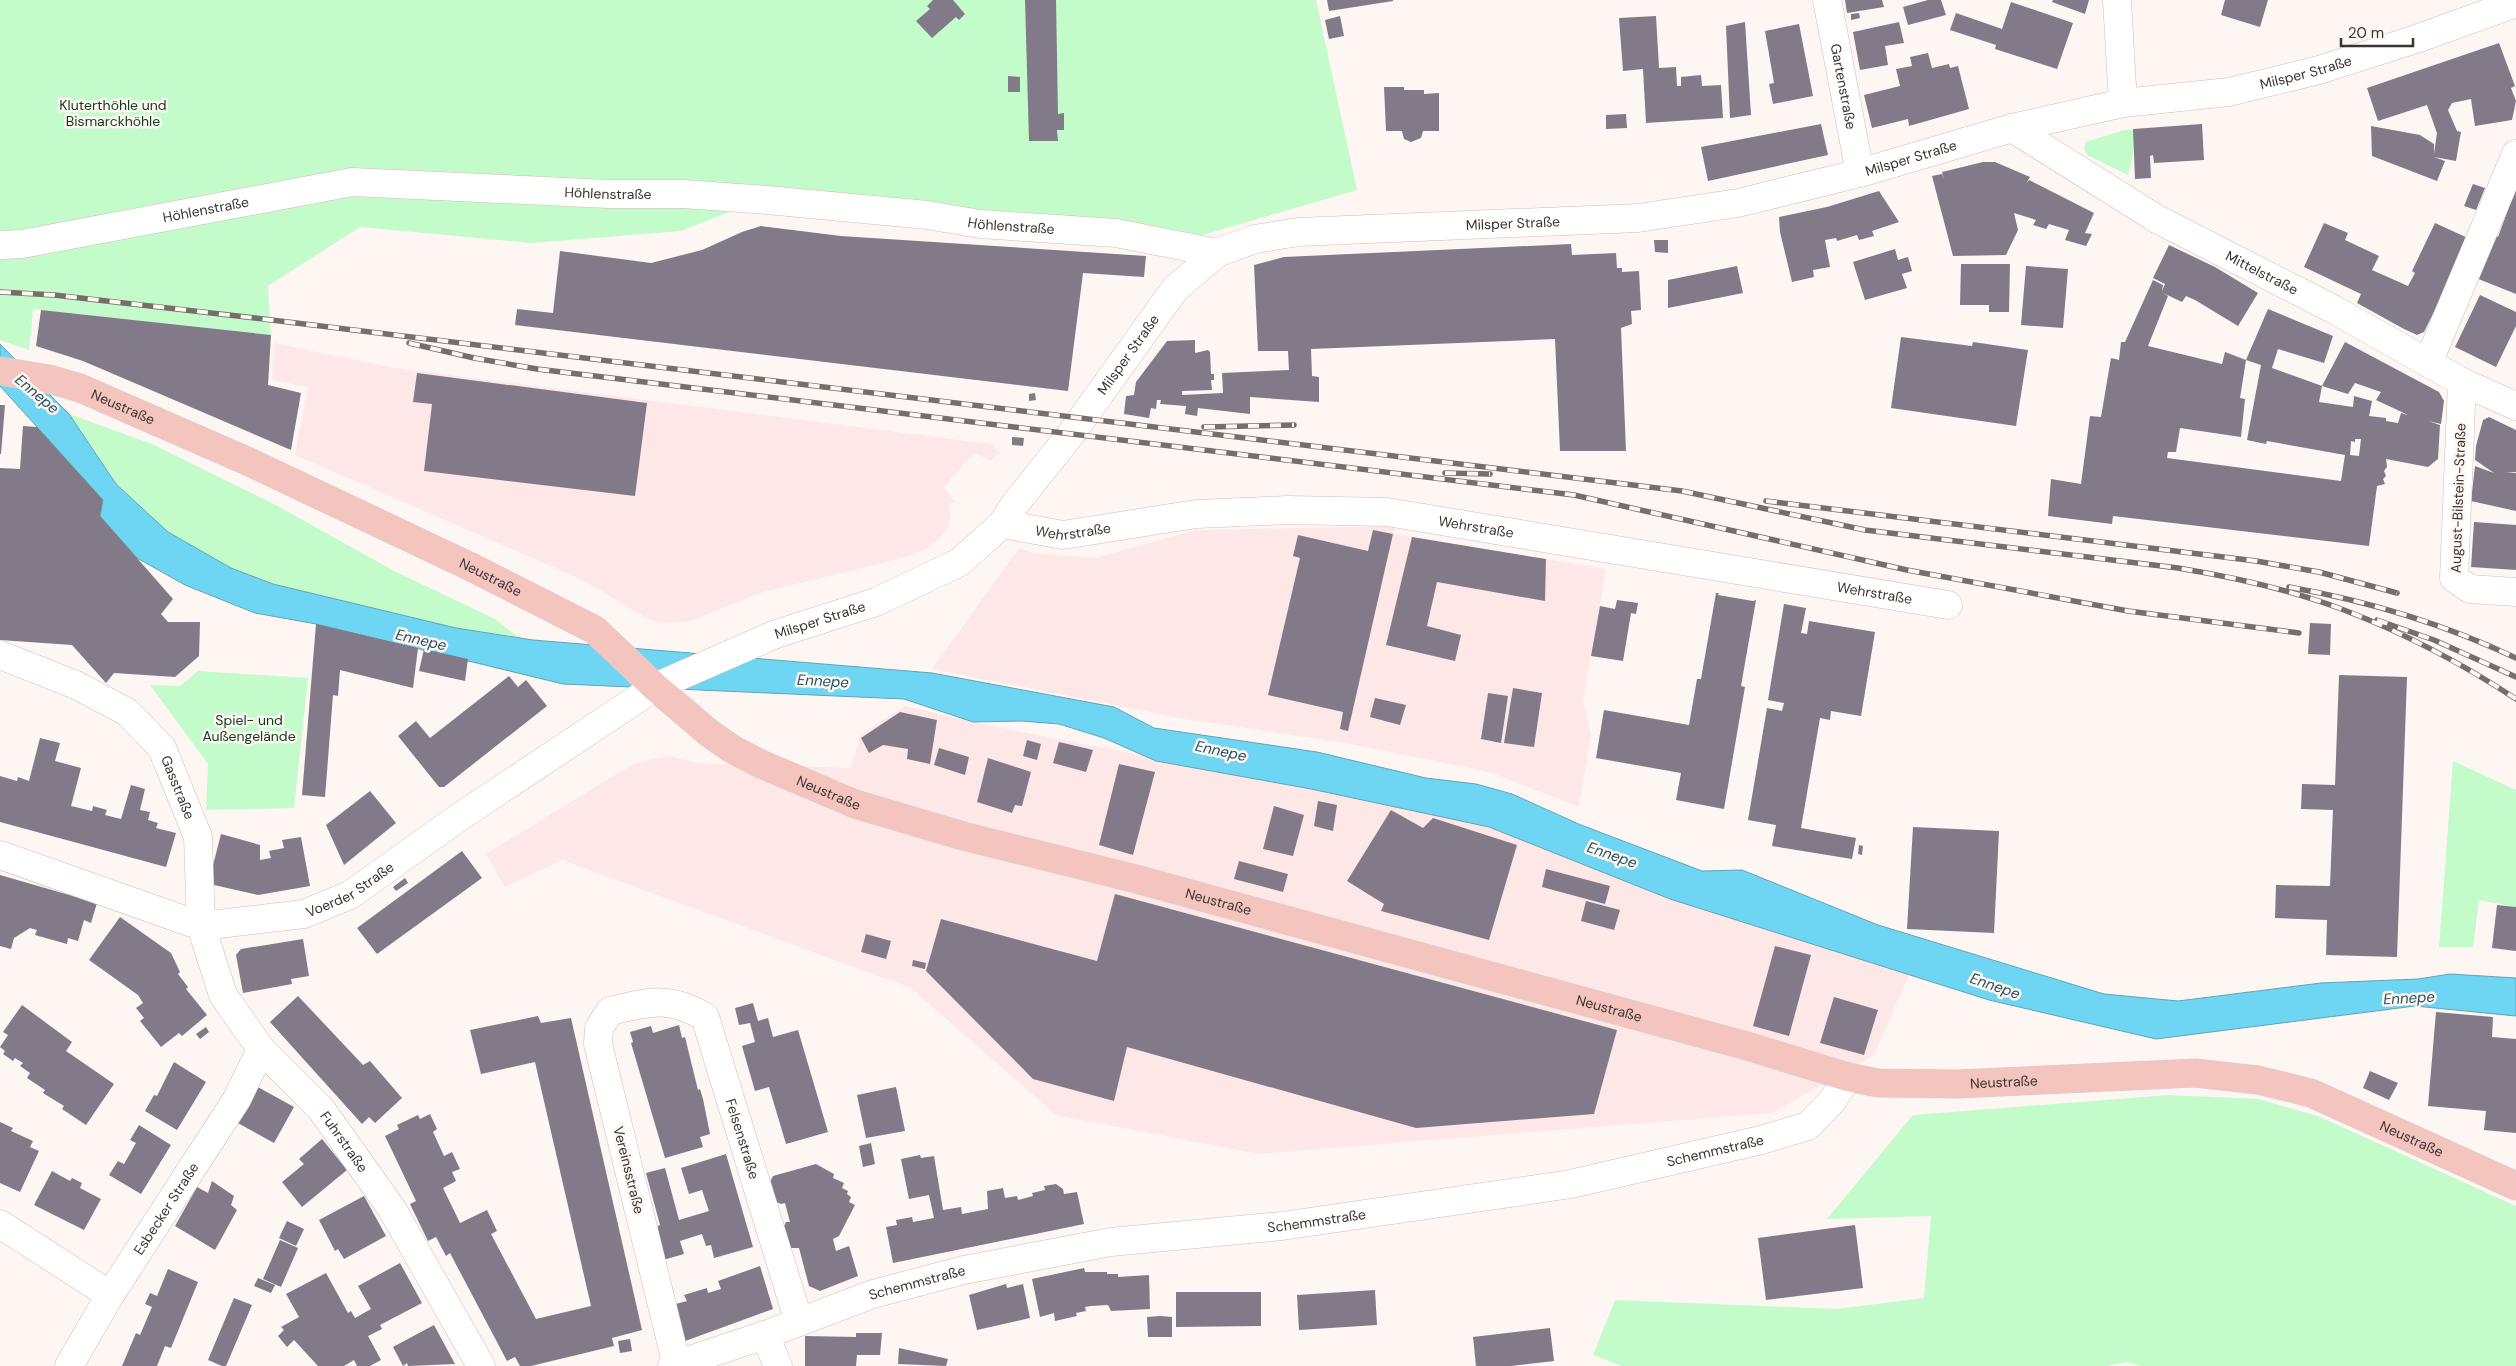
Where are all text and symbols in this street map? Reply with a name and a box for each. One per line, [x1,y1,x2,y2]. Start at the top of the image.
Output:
scale bar [2341,15,2414,47]
text: 20 m [2348,23,2384,43]
street label: Gartenstraße [1827,42,1860,131]
street label: Milsper Straße [2258,51,2354,93]
park label: Kluterthöhle und Bismarckhöhle [59,96,167,130]
street label: Milsper Straße [1863,136,1959,180]
street label: Höhlenstraße [564,183,652,203]
street label: Höhlenstraße [161,193,250,226]
street label: Milsper Straße [1465,212,1560,234]
street label: Höhlenstraße [966,213,1055,238]
street label: Mittelstraße [2223,247,2301,299]
street label: Milsper Straße [1093,311,1163,398]
water label: Ennepe [11,370,64,419]
street label: Neustraße [88,385,158,429]
street label: August-Bilstein-Straße [2446,423,2470,573]
street label: Wehrstraße [1437,512,1515,542]
street label: Wehrstraße [1034,519,1112,544]
street label: Neustraße [456,554,525,600]
street label: Wehrstraße [1836,578,1914,608]
street label: Milsper Straße [772,597,868,643]
water label: Ennepe [394,624,449,656]
water label: Ennepe [797,670,850,692]
park label: Spiel- und Außengelände [202,711,296,745]
water label: Ennepe [1194,736,1249,766]
street label: Gasstraße [157,753,199,822]
street label: Neustraße [794,771,863,814]
water label: Ennepe [1584,837,1640,873]
street label: Voerder Straße [303,858,397,921]
street label: Neustraße [1183,884,1254,919]
water label: Ennepe [1967,968,2023,1004]
water label: Ennepe [2383,987,2436,1009]
street label: Neustraße [1574,991,1644,1026]
street label: Neustraße [1970,1071,2038,1092]
street label: Felsenstraße [722,1096,763,1181]
street label: Fuhrstraße [316,1108,372,1176]
street label: Neustraße [2377,1117,2446,1161]
street label: Vereinsstraße [609,1124,649,1216]
street label: Schemmstraße [1665,1131,1765,1171]
street label: Esbecker Straße [129,1159,203,1258]
street label: Schemmstraße [1267,1205,1367,1236]
street label: Schemmstraße [866,1261,967,1304]

